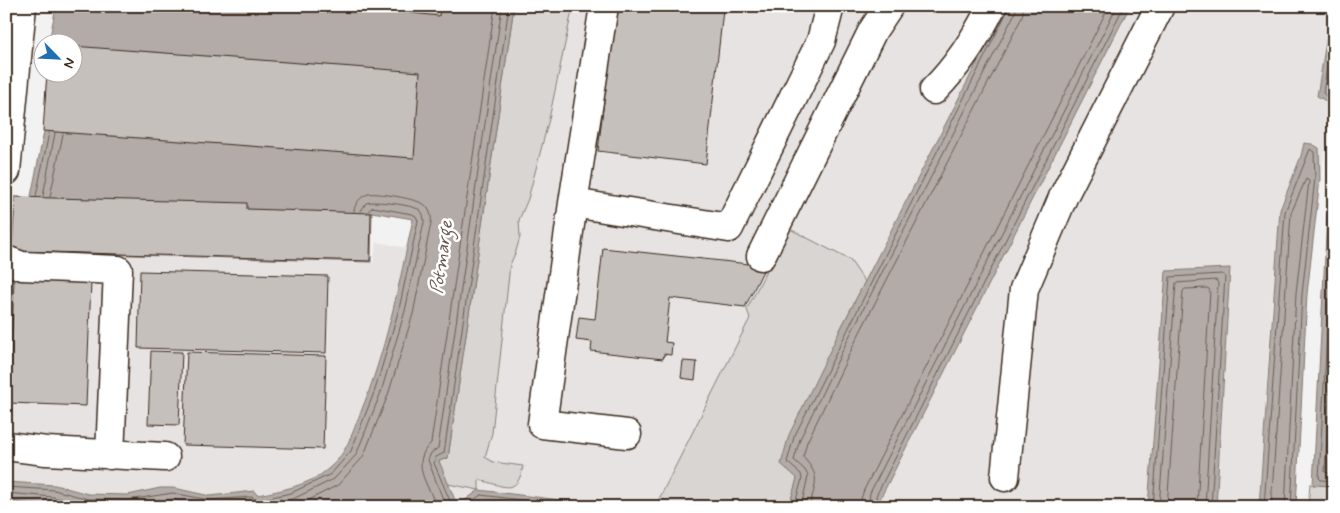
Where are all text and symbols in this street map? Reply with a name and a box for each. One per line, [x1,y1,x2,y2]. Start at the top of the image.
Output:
north arrow [32,32,82,82]
text: N [59,55,79,71]
water label: Potmarge [425,218,461,296]

